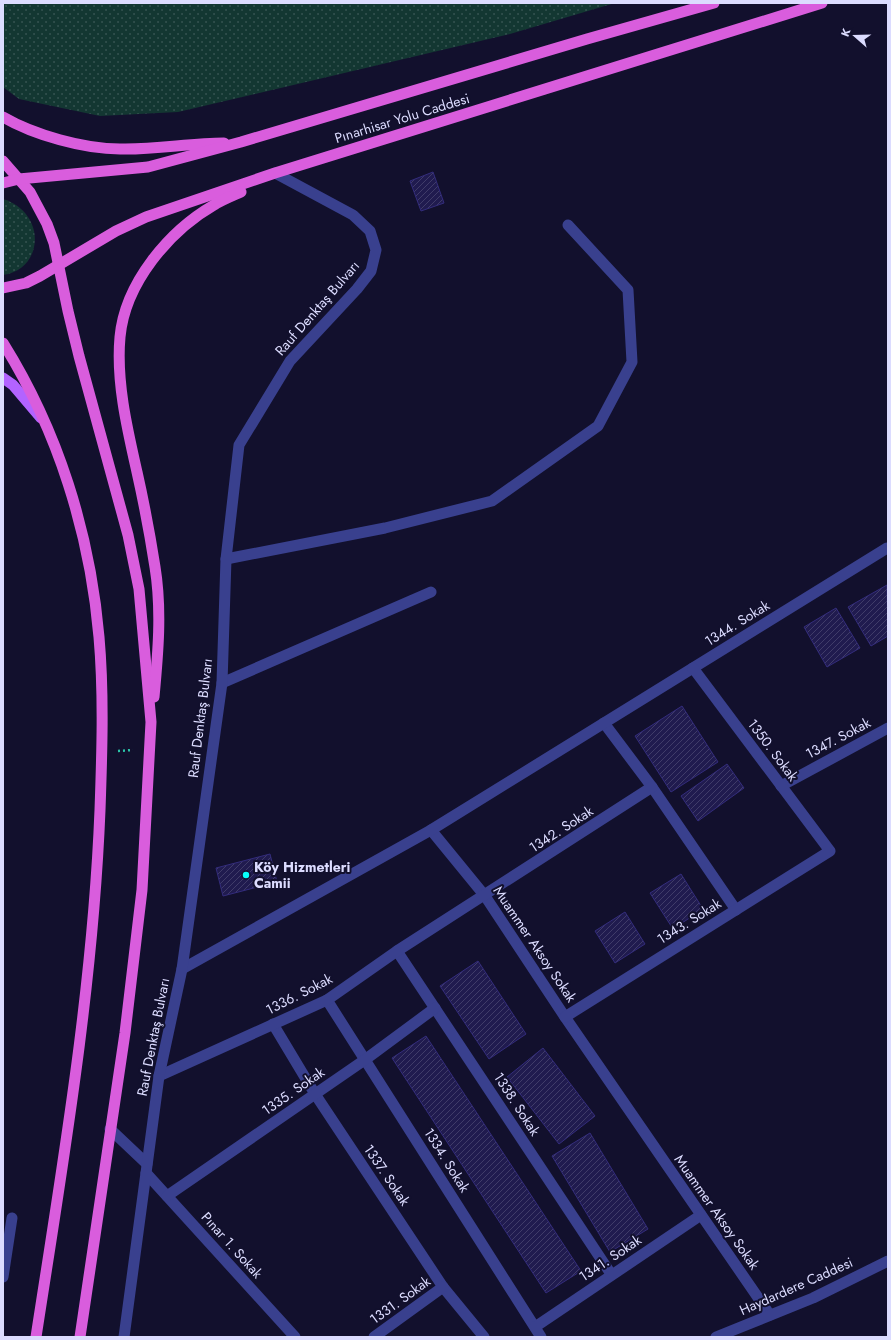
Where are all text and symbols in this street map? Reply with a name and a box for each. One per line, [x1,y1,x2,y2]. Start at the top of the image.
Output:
north arrow [835,16,875,56]
text: K [837,26,855,39]
street label: Pınarhisar Yolu Caddesi [332,88,472,148]
street label: Rauf Denktaş Bulvarı [270,256,364,360]
street label: 1344. Sokak [701,595,774,651]
street label: Rauf Denktaş Bulvarı [183,657,217,779]
street label: 1347. Sokak [802,712,875,763]
street label: 1350. Sokak [743,715,803,786]
street label: 1342. Sokak [525,800,598,857]
place label: Köy Hizmetleri Camii [254,857,351,893]
marker: Köy Hizmetleri Camii [241,870,251,880]
street label: Muammer Aksoy Sokak [488,882,582,1007]
street label: 1343. Sokak [653,893,726,949]
street label: 1336. Sokak [262,968,337,1019]
street label: Rauf Denktaş Bulvarı [132,976,174,1098]
street label: 1335. Sokak [258,1062,329,1120]
street label: 1338. Sokak [489,1068,545,1140]
street label: 1334. Sokak [419,1124,475,1197]
street label: 1337. Sokak [359,1140,415,1210]
street label: Muammer Aksoy Sokak [670,1150,765,1274]
street label: Pınar 1. Sokak [197,1207,268,1283]
street label: 1341. Sokak [575,1229,646,1286]
street label: Haydardere Caddesi [736,1252,856,1320]
street label: 1331. Sokak [366,1271,435,1329]

